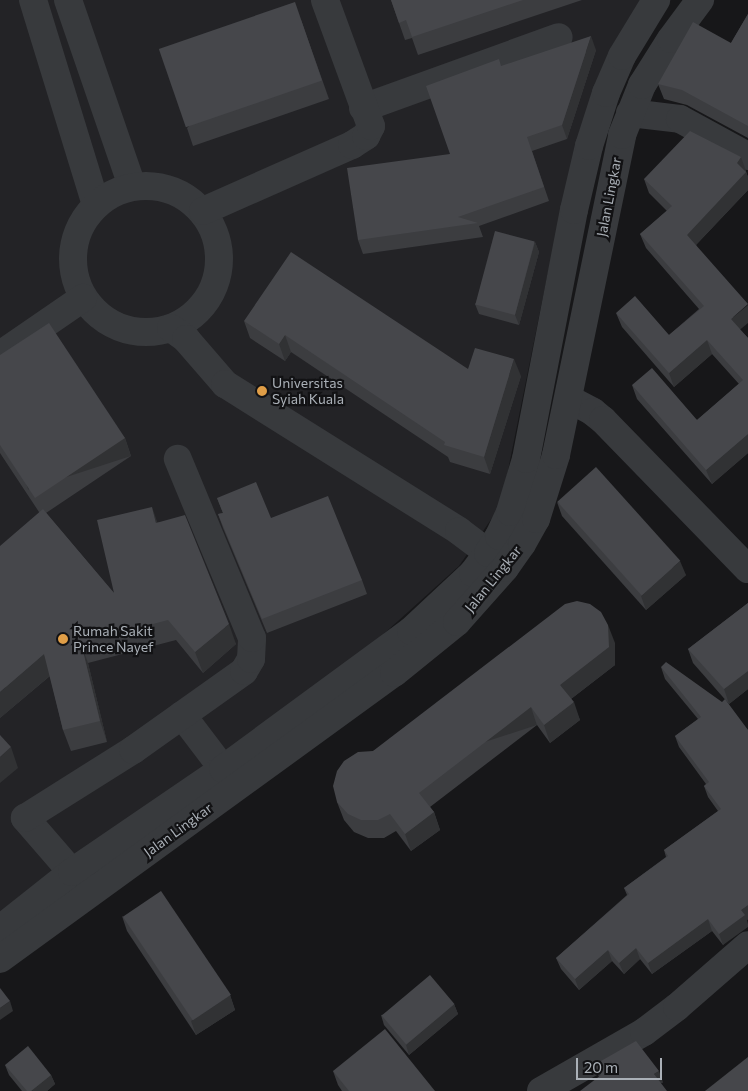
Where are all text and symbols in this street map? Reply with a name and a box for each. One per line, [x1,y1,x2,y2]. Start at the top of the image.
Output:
street label: Jalan Lingkar [593,156,625,238]
place label: Universitas Syiah Kuala [272,375,344,408]
marker: Universitas Syiah Kuala [256,385,268,397]
street label: Jalan Lingkar [461,542,525,616]
place label: Rumah Sakit Prince Nayef [73,623,154,656]
marker: Rumah Sakit Prince Nayef [57,633,69,645]
street label: Jalan Lingkar [140,799,216,861]
scale bar [578,1048,664,1080]
text: 20 m [584,1058,618,1076]

